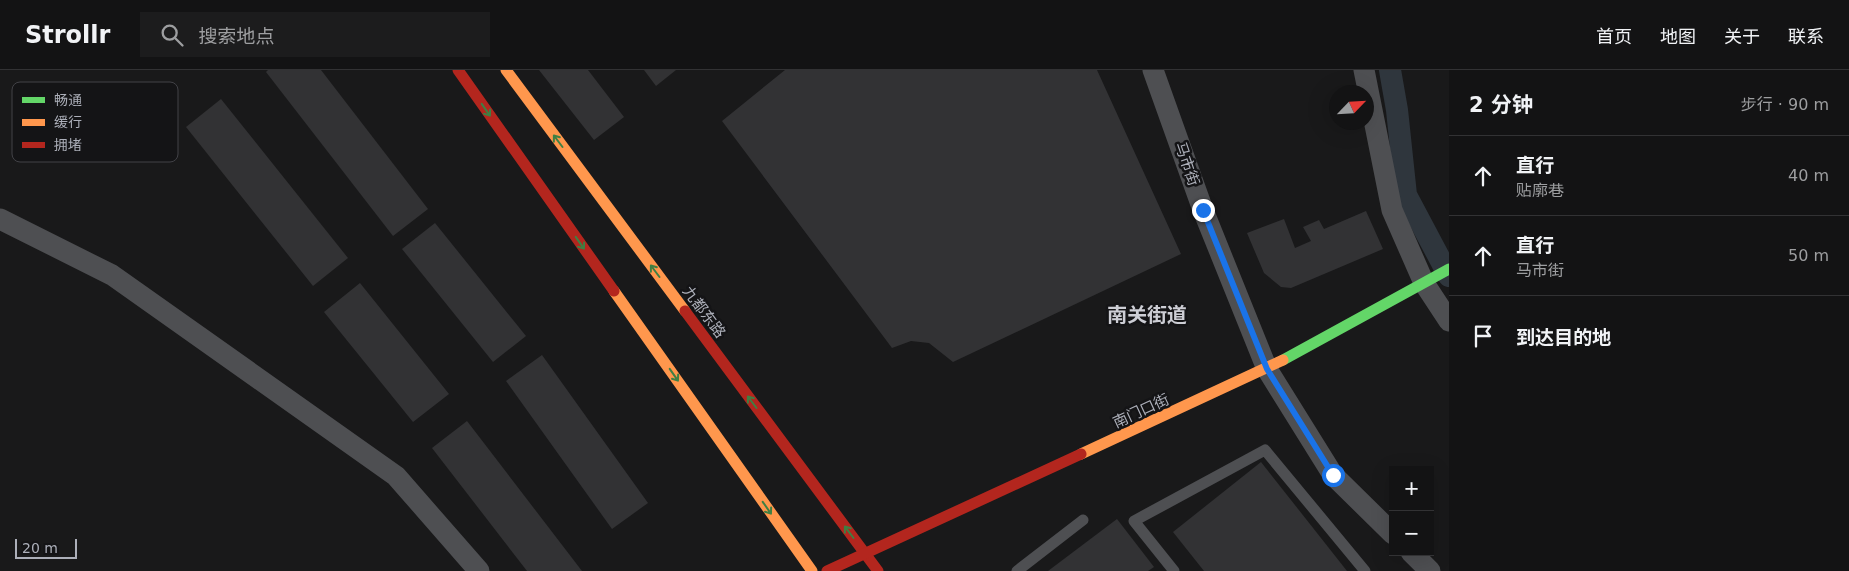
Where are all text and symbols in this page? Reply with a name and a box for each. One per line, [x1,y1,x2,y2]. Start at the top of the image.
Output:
search box [140,12,490,57]
text: Strollr [25,21,110,49]
icon: search [158,21,186,49]
text: 搜索地点 [198,25,274,47]
text: 首页 [1596,26,1632,47]
text: 地图 [1660,26,1696,47]
text: 关于 [1724,26,1760,47]
text: 联系 [1788,26,1824,47]
legend [12,82,178,162]
north arrow [1329,85,1374,130]
text: 畅通 [54,92,82,108]
text: 2 分钟 [1469,93,1533,117]
text: 步行 · 90 m [1741,95,1829,114]
one-way arrow [481,103,492,116]
text: 缓行 [54,114,82,130]
one-way arrow [553,134,563,148]
text: 拥堵 [54,137,82,153]
street label: 马市街 [1171,140,1203,188]
text: 直行 [1516,154,1554,176]
icon: ahead [1469,162,1497,190]
text: 40 m [1788,166,1829,185]
text: 贴廓巷 [1516,181,1564,200]
route end [1192,199,1215,222]
text: 直行 [1516,234,1554,256]
one-way arrow [575,236,585,250]
icon: ahead [1469,242,1497,270]
text: 50 m [1788,246,1829,265]
text: 马市街 [1516,261,1564,280]
one-way arrow [650,264,660,278]
street label: 九都东路 [679,283,729,341]
district label: 南关街道 [1107,303,1187,327]
icon: arrive [1469,322,1497,350]
text: 到达目的地 [1516,326,1611,348]
one-way arrow [669,368,679,382]
street label: 南门口街 [1110,390,1172,432]
one-way arrow [747,395,757,409]
route start [1322,464,1345,487]
map controls [1389,466,1434,556]
button: + [1389,466,1434,511]
one-way arrow [762,501,772,515]
button: − [1389,511,1434,556]
one-way arrow [843,526,854,539]
scale bar [15,536,78,559]
text: 20 m [22,540,58,556]

